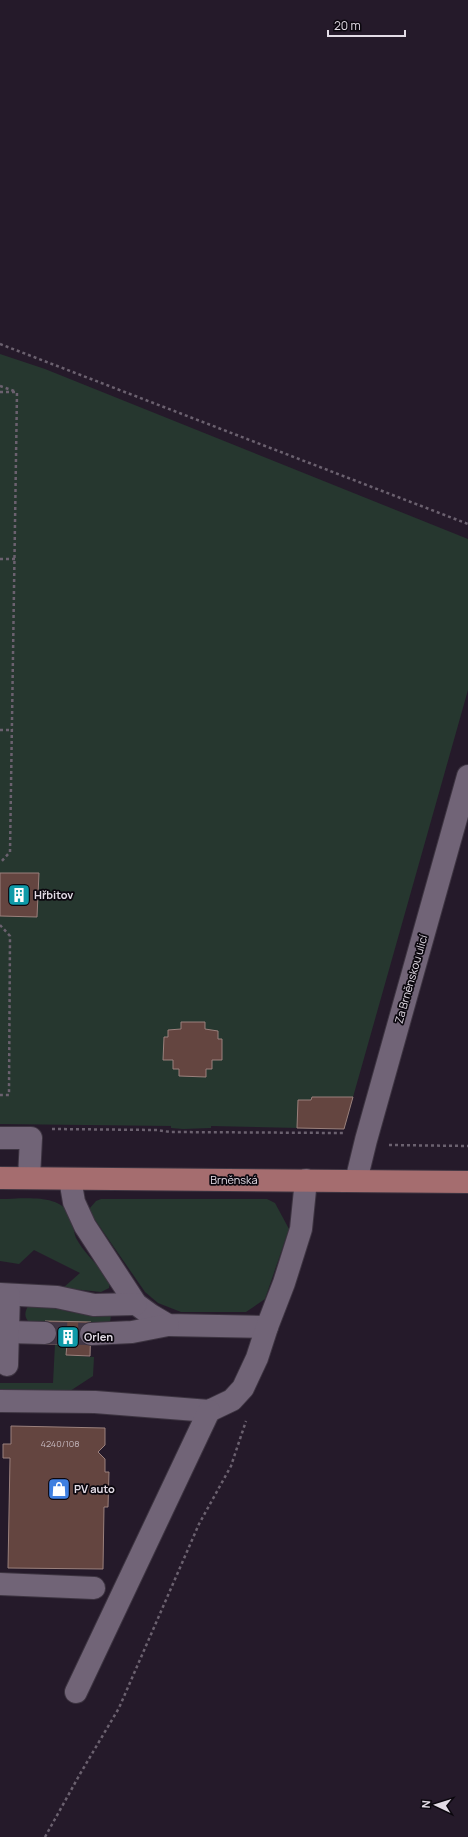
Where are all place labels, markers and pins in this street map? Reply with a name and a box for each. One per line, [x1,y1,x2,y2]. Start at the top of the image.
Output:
building icon: Hřbitov [6,882,32,908]
place label: Hřbitov [34,887,73,902]
building icon: Orlen [55,1324,81,1350]
place label: Orlen [84,1329,113,1344]
shop icon: PV auto [46,1476,72,1502]
place label: PV auto [74,1481,115,1496]

